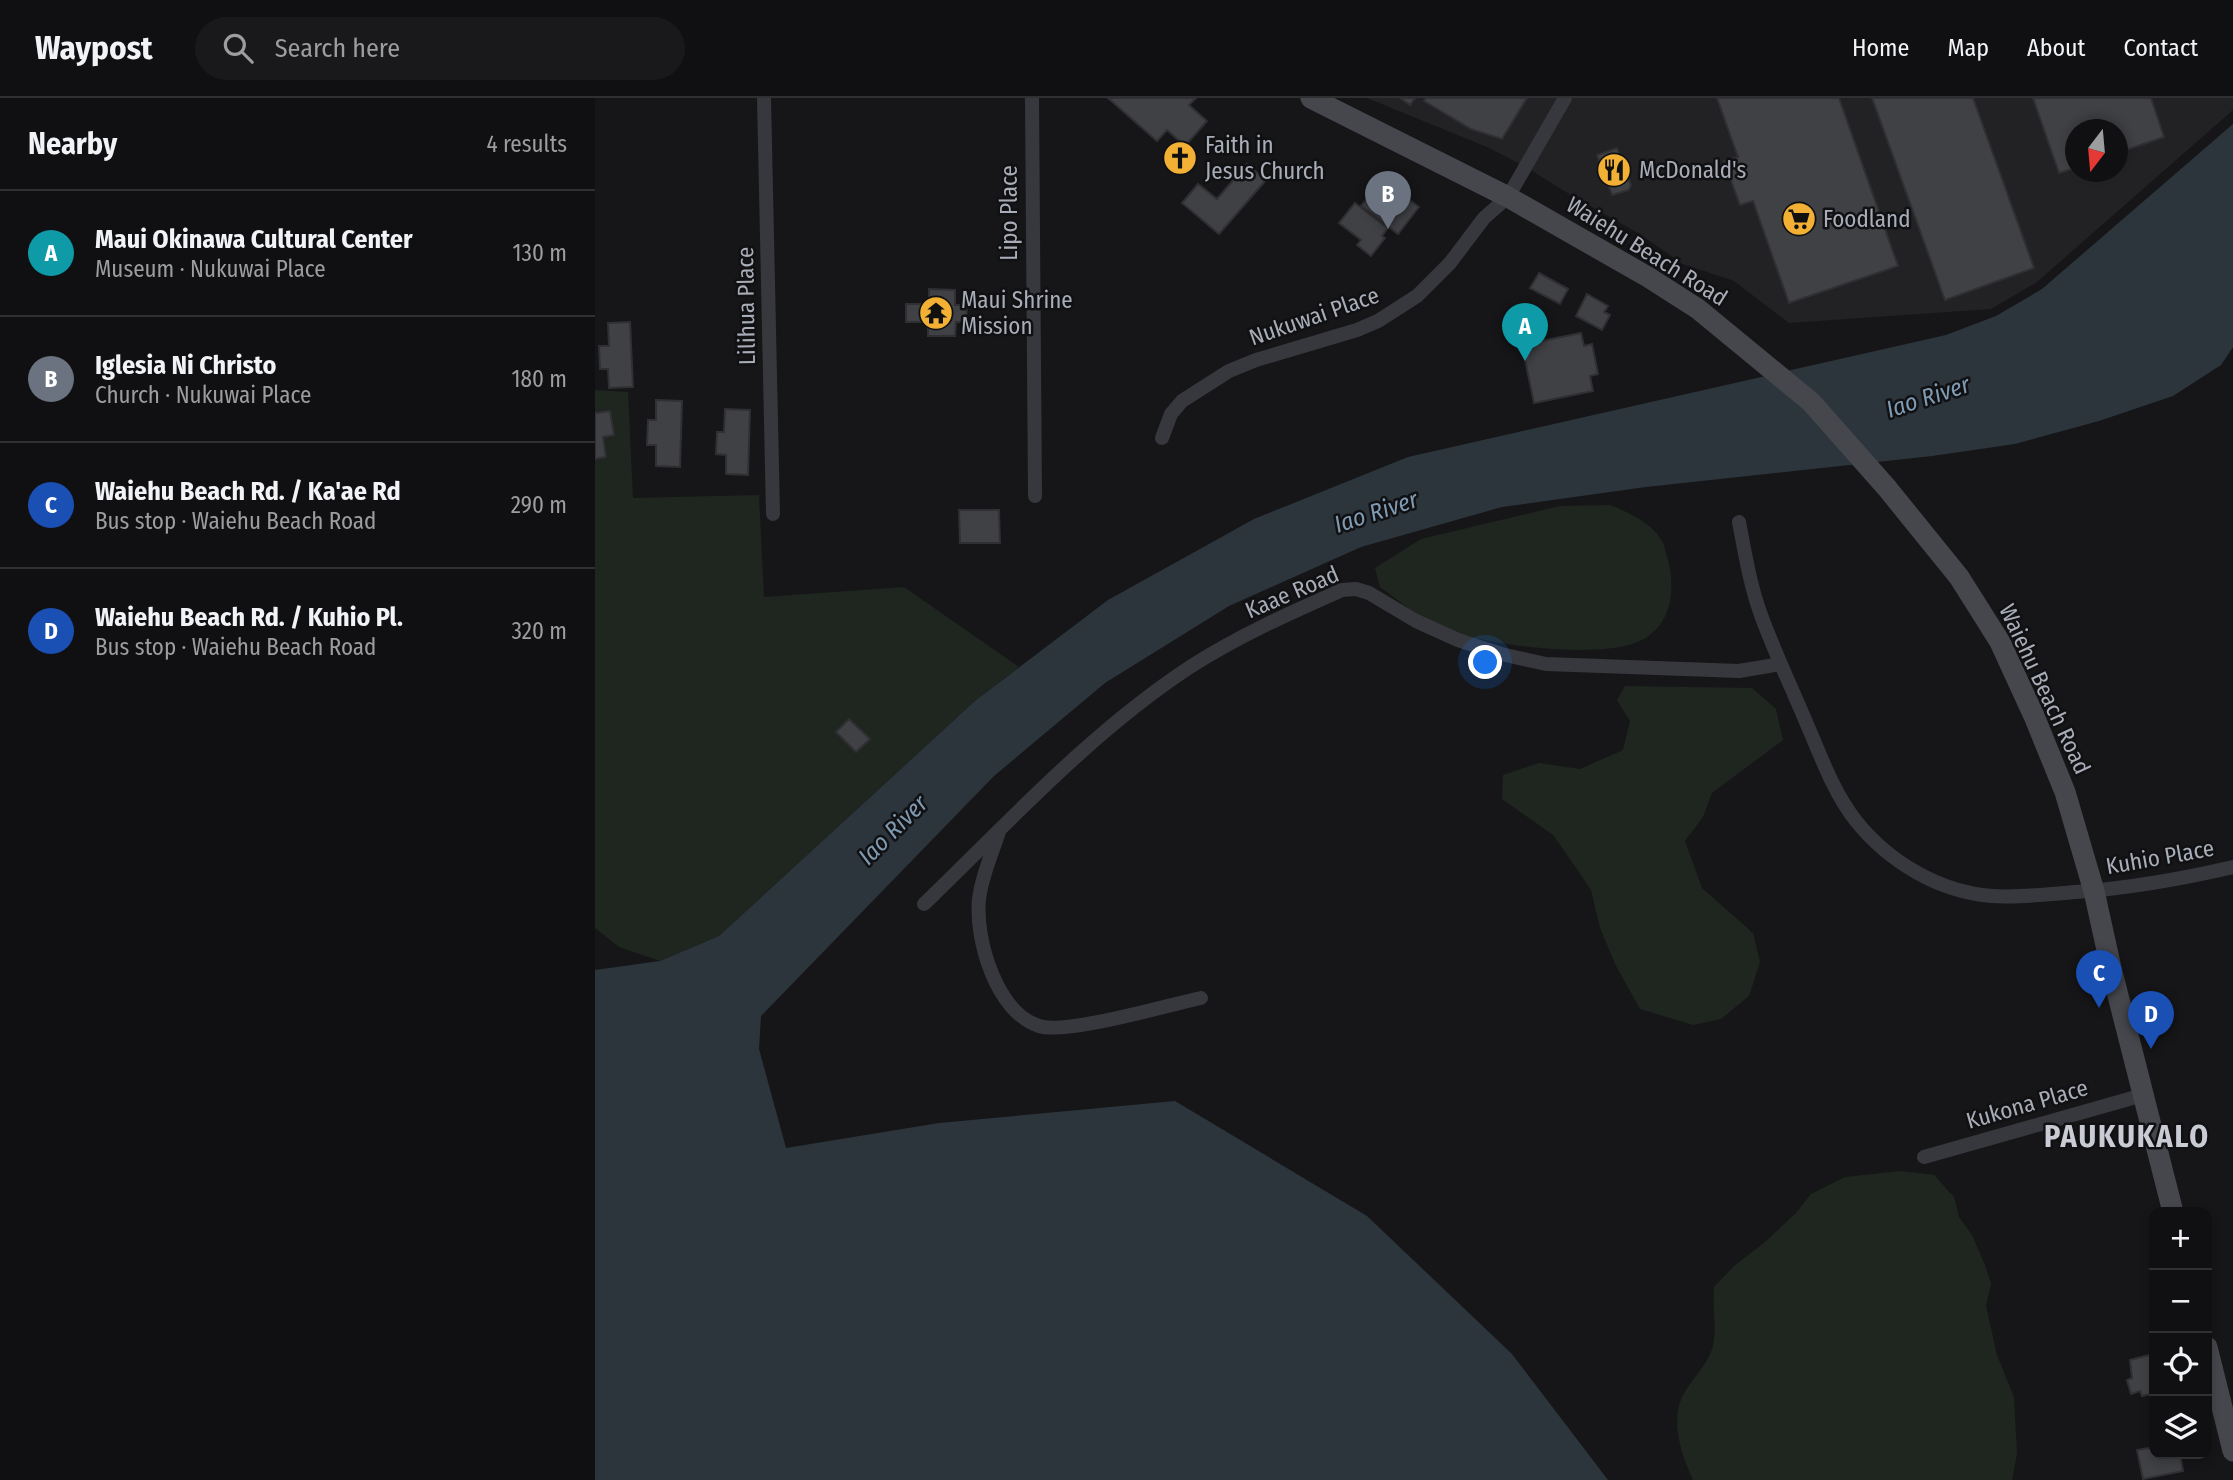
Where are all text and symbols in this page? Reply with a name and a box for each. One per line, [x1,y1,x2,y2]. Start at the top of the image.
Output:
search box [195,17,685,80]
text: Waypost [35,28,153,68]
icon: search [219,29,257,67]
text: Search here [275,33,400,64]
text: Home [1852,34,1909,62]
text: Map [1947,34,1989,62]
text: About [2027,34,2085,62]
text: Contact [2123,34,2198,62]
north arrow [2065,119,2128,182]
text: Nearby [28,126,117,162]
text: 4 results [486,130,567,158]
place label: Faith in Jesus Church [1205,131,1325,185]
church icon: Faith in Jesus Church [1161,139,1199,177]
restaurant icon: McDonald's [1595,151,1633,189]
place label: McDonald's [1639,156,1747,184]
street label: Lipo Place [995,165,1023,261]
pin: B [1365,171,1411,229]
street label: Waiehu Beach Road [1561,190,1733,312]
supermarket icon: Foodland [1780,200,1818,238]
place label: Foodland [1823,205,1910,233]
text: Maui Okinawa Cultural Center [95,224,413,255]
text: A [45,239,57,267]
text: 130 m [513,239,567,267]
street label: Lilihua Place [731,247,761,365]
text: Museum · Nukuwai Place [95,255,326,283]
street label: Nukuwai Place [1245,281,1383,351]
place label: Maui Shrine Mission [961,286,1073,340]
temple icon: Maui Shrine Mission [917,294,955,332]
pin: A [1502,303,1548,361]
text: Iglesia Ni Christo [95,350,276,381]
text: B [45,365,57,393]
text: 180 m [511,365,567,393]
water label: Iao River [1883,370,1974,424]
text: Church · Nukuwai Place [95,381,311,409]
text: Waiehu Beach Rd. / Ka'ae Rd [95,476,401,507]
water label: Iao River [1331,485,1422,539]
text: C [45,491,57,519]
text: 290 m [511,491,567,519]
text: Bus stop · Waiehu Beach Road [95,507,376,535]
street label: Kaae Road [1241,560,1343,624]
street label: Waiehu Beach Road [1993,599,2097,779]
text: Waiehu Beach Rd. / Kuhio Pl. [95,602,403,633]
text: D [44,617,58,645]
text: 320 m [512,617,567,645]
text: Bus stop · Waiehu Beach Road [95,633,376,661]
your location [1468,645,1502,679]
water label: Iao River [853,789,934,870]
street label: Kuhio Place [2104,834,2216,880]
pin: C [2076,950,2122,1008]
pin: D [2128,991,2174,1049]
street label: Kukona Place [1963,1073,2091,1135]
district label: PAUKUKALO [2044,1119,2210,1155]
map controls [2149,1207,2212,1459]
button: + [2149,1207,2212,1270]
button: − [2149,1270,2212,1333]
button: locate [2149,1333,2212,1396]
button: layers [2149,1396,2212,1459]

